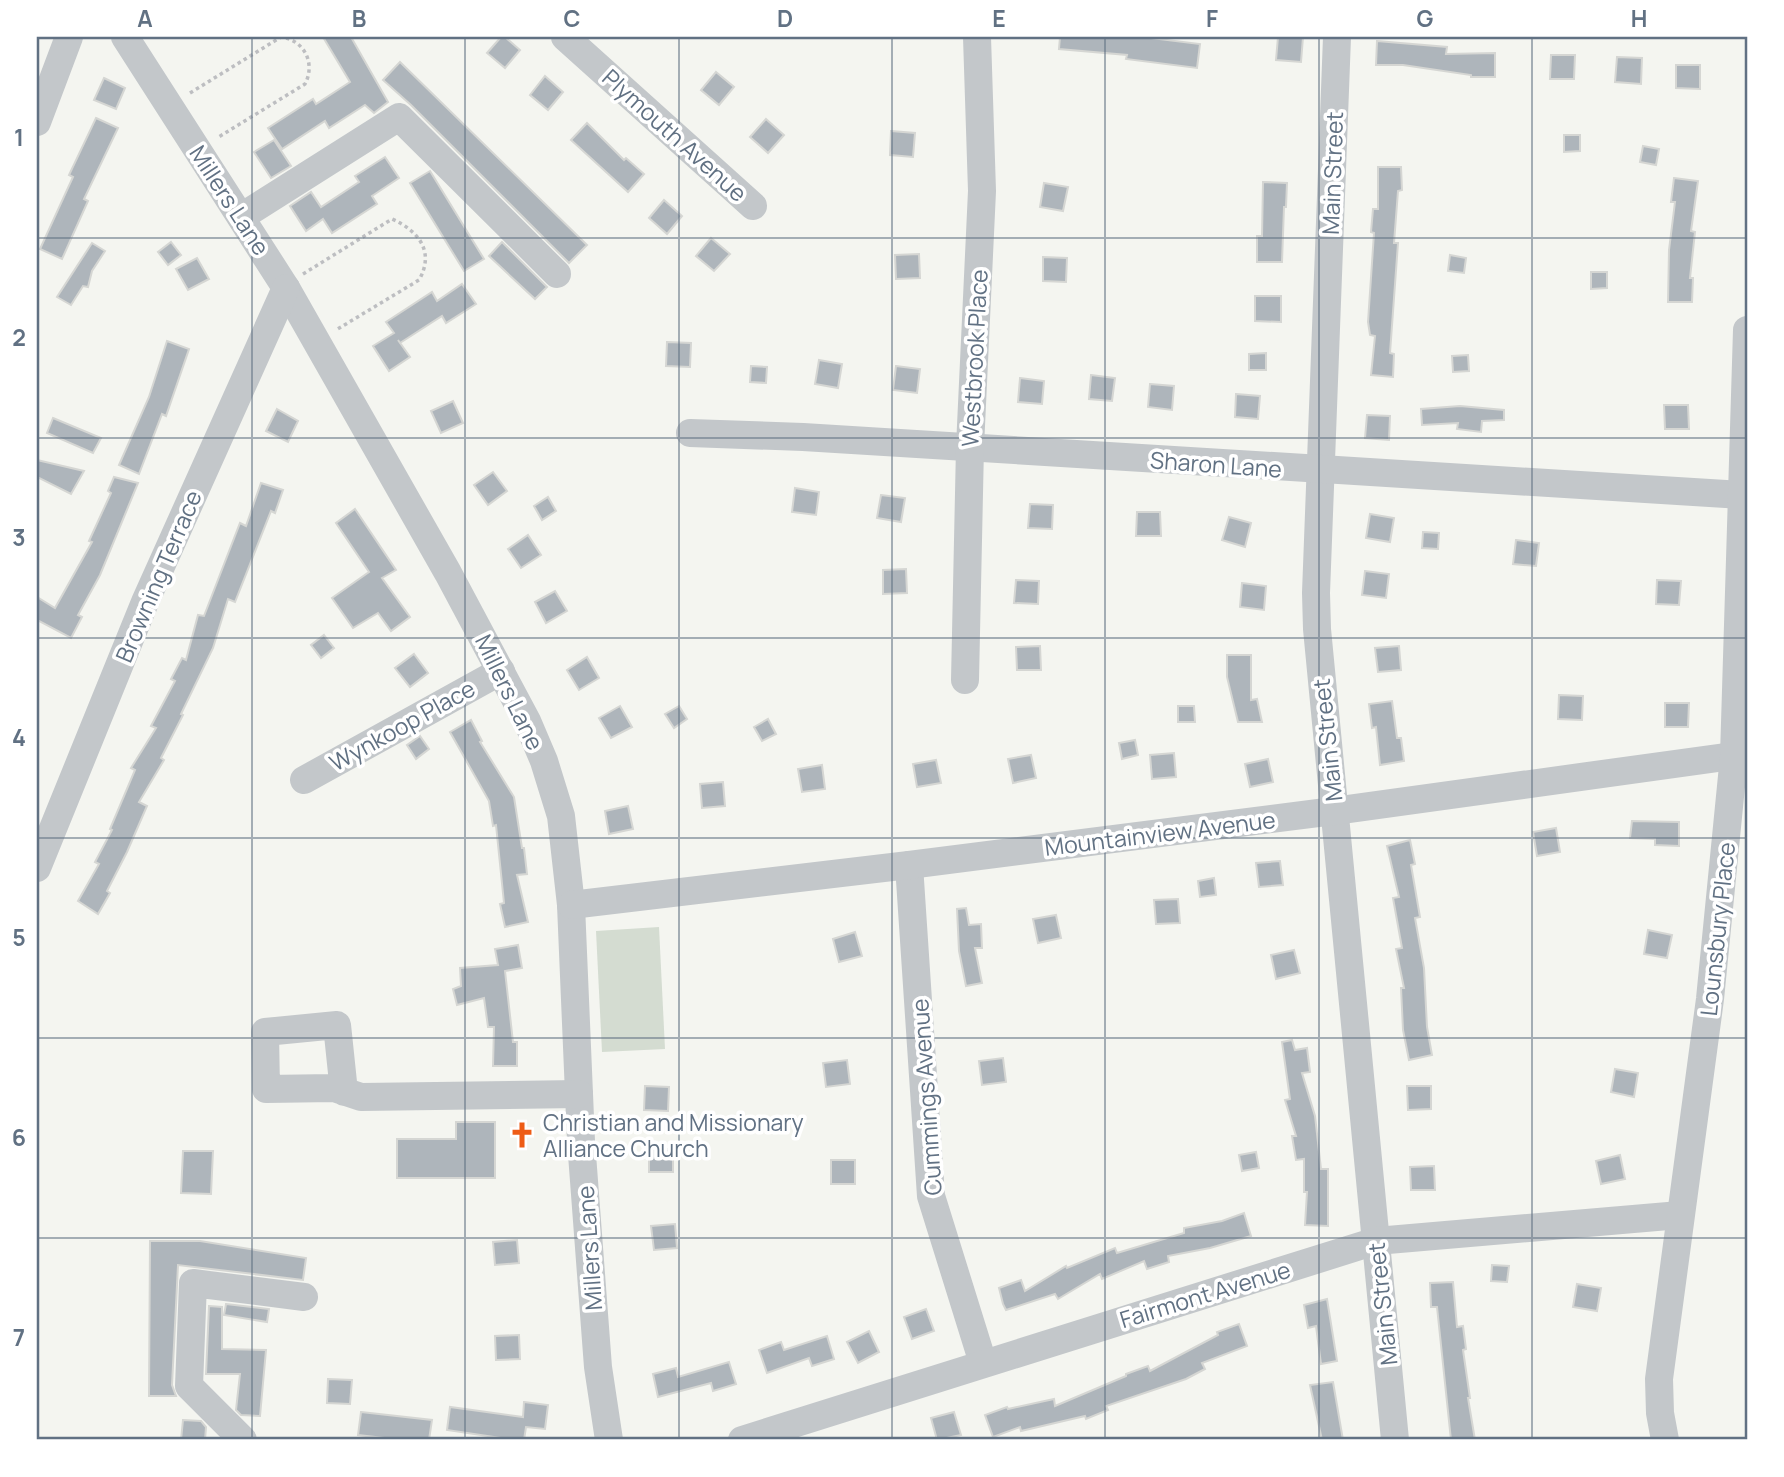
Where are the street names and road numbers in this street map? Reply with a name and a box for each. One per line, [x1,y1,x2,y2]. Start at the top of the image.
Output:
street label: Plymouth Avenue [596,61,754,209]
street label: Main Street [1314,111,1350,235]
street label: Millers Lane [183,139,277,261]
street label: Westbrook Place [953,268,995,448]
street label: Sharon Lane [1149,443,1283,485]
street label: Browning Terrace [107,485,209,667]
street label: Millers Lane [468,629,552,755]
street label: Wynkoop Place [323,672,481,778]
street label: Main Street [1305,677,1349,803]
street label: Mountainview Avenue [1043,803,1277,863]
street label: Lounsbury Place [1692,840,1742,1018]
street label: Cummings Avenue [903,998,949,1196]
street label: Millers Lane [569,1185,609,1311]
street label: Main Street [1360,1241,1404,1367]
street label: Fairmont Avenue [1116,1253,1294,1335]

